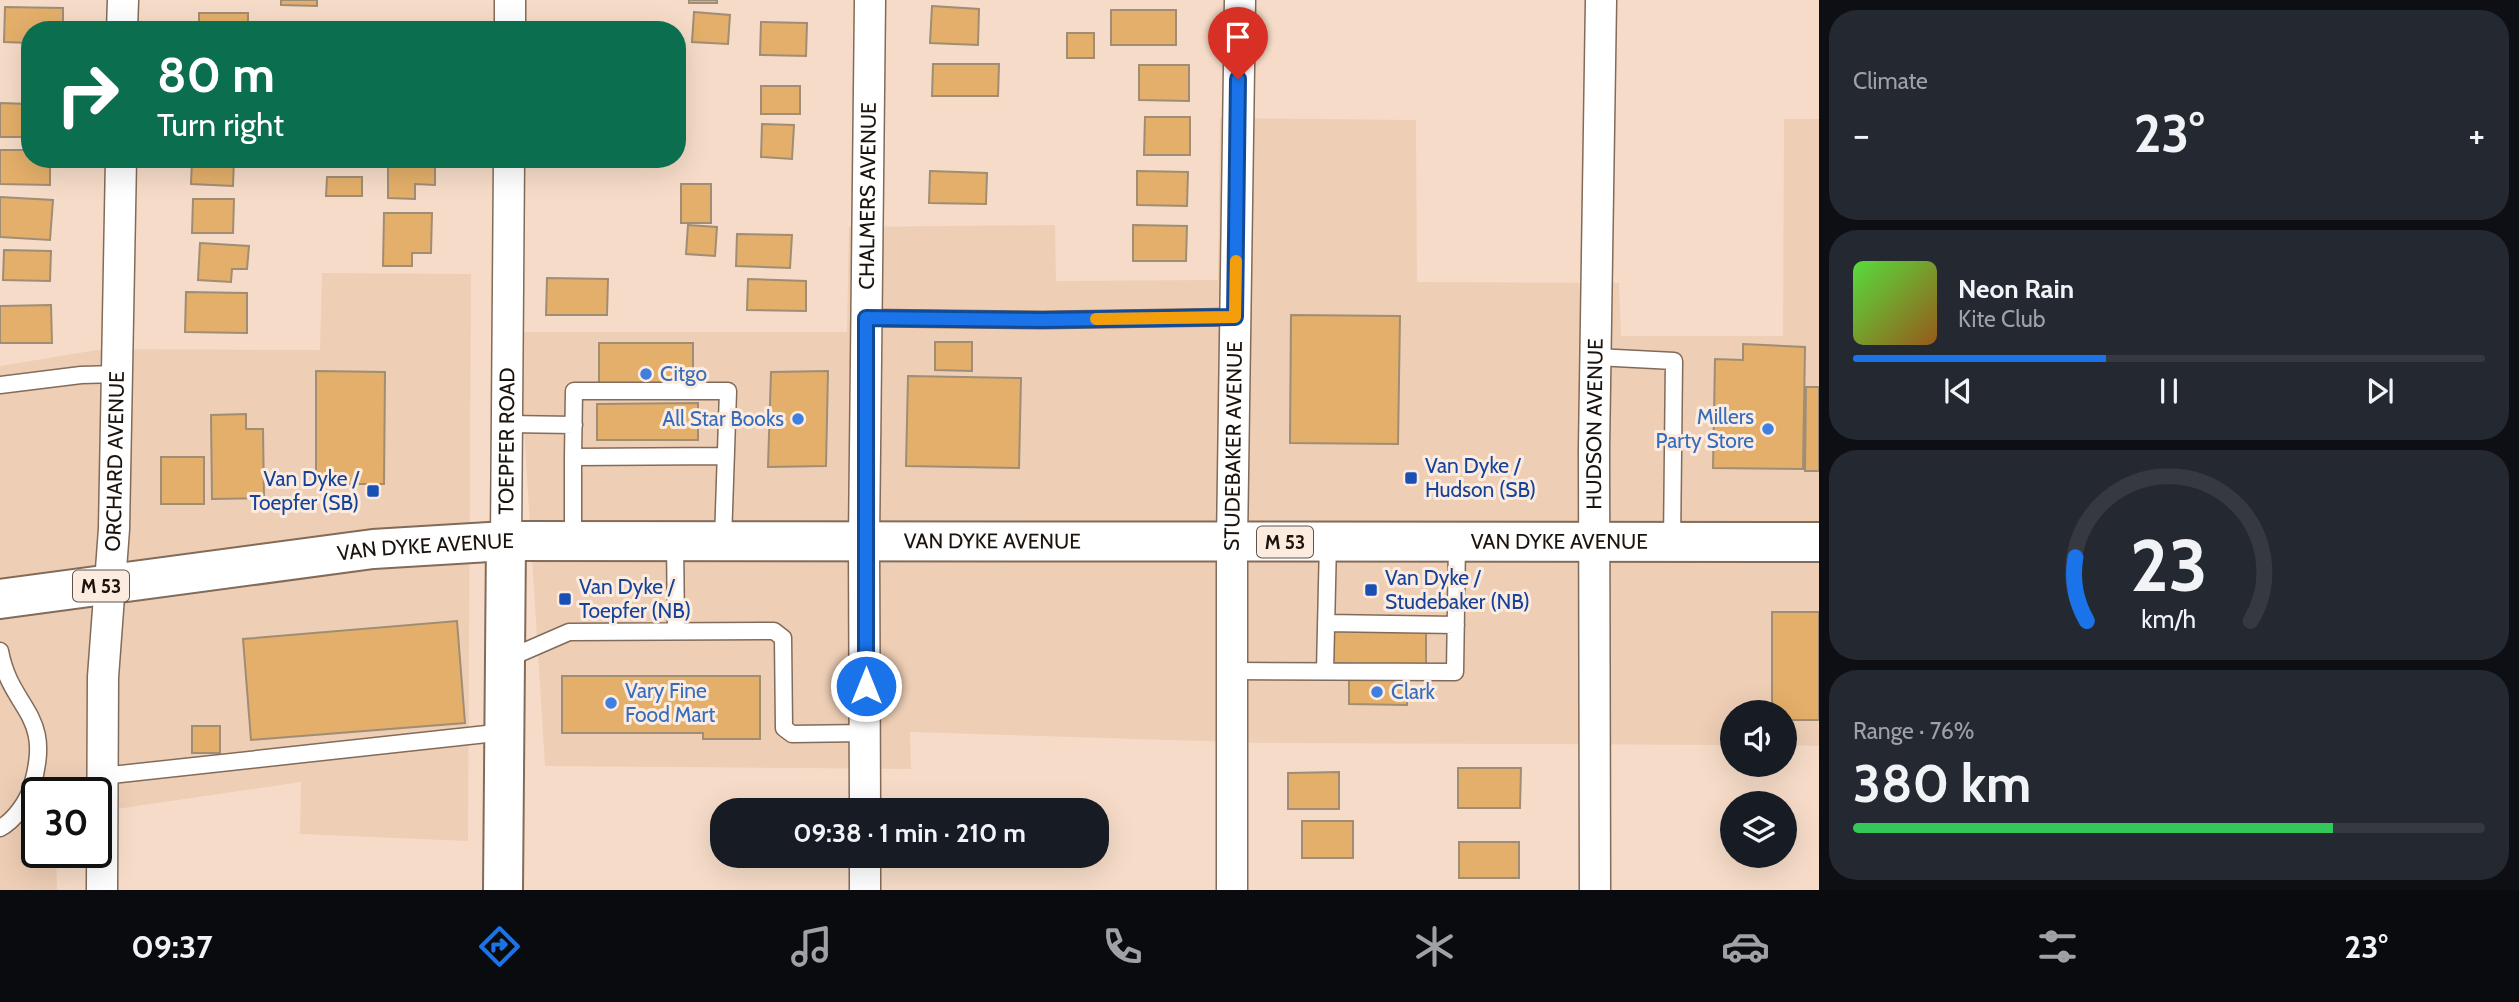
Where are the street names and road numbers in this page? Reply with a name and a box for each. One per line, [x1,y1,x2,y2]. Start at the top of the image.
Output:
street label: CHALMERS AVENUE [854,102,881,290]
street label: HUDSON AVENUE [1581,338,1608,510]
street label: STUDEBAKER AVENUE [1219,341,1247,551]
street label: TOEPFER ROAD [493,367,519,515]
street label: ORCHARD AVENUE [99,371,129,552]
road number: M 53 [1257,526,1313,558]
street label: VAN DYKE AVENUE [336,528,514,566]
street label: VAN DYKE AVENUE [904,528,1081,553]
street label: VAN DYKE AVENUE [1471,529,1648,554]
road number: M 53 [73,570,129,601]

